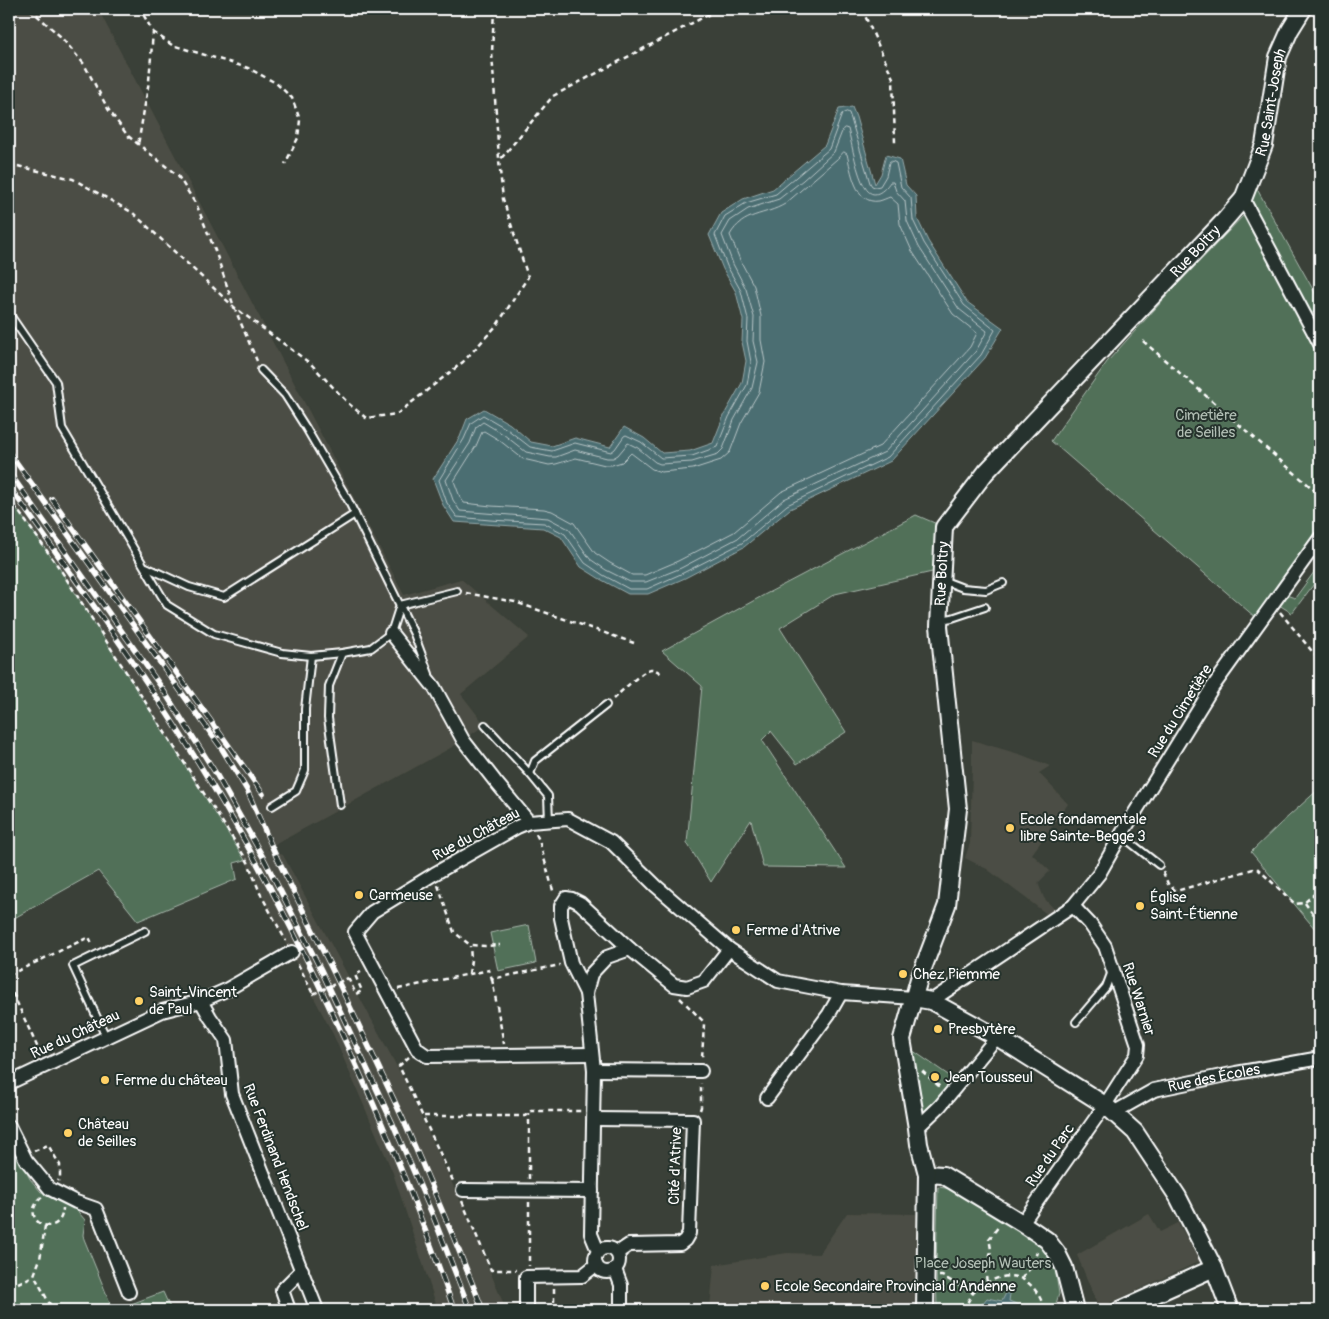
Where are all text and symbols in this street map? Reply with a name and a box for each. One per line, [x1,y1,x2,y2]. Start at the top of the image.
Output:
street label: Rue Saint-Joseph [1251,45,1291,159]
street label: Rue Boltry [1166,221,1225,282]
park label: Cimetière de Seilles [1175,406,1237,442]
street label: Rue Boltry [931,540,953,606]
street label: Rue du Cimetière [1144,661,1217,761]
street label: Rue du Château [429,804,523,865]
place label: Ecole fondamentale libre Sainte-Begge 3 [1020,810,1147,846]
marker: Ecole fondamentale libre Sainte-Begge 3 [1004,822,1016,834]
place label: Carmeuse [369,886,434,905]
place label: Église Saint-Étienne [1150,888,1238,924]
marker: Carmeuse [353,889,365,901]
marker: Église Saint-Étienne [1134,900,1146,912]
place label: Ferme d'Atrive [746,921,841,940]
marker: Ferme d'Atrive [730,924,742,936]
street label: Rue Warnier [1118,960,1159,1039]
place label: Chez Piemme [913,965,1001,984]
marker: Chez Piemme [897,968,909,980]
place label: Saint-Vincent de Paul [149,983,238,1019]
marker: Saint-Vincent de Paul [133,995,145,1007]
street label: Rue du Château [28,1006,123,1063]
place label: Presbytère [948,1020,1016,1039]
marker: Presbytère [932,1023,944,1035]
street label: Rue des Écoles [1166,1060,1262,1097]
place label: Jean Tousseul [945,1068,1033,1087]
place label: Ferme du château [115,1071,228,1090]
marker: Jean Tousseul [929,1071,941,1083]
marker: Ferme du château [99,1074,111,1086]
street label: Rue Ferdinand Hendschel [239,1081,312,1233]
place label: Château de Seilles [78,1115,136,1151]
street label: Rue du Parc [1022,1120,1079,1191]
street label: Cité d'Atrive [665,1126,686,1205]
marker: Château de Seilles [62,1127,74,1139]
park label: Place Joseph Wauters [915,1254,1051,1273]
place label: Ecole Secondaire Provincial d'Andenne [775,1277,1017,1296]
marker: Ecole Secondaire Provincial d'Andenne [759,1280,771,1292]

